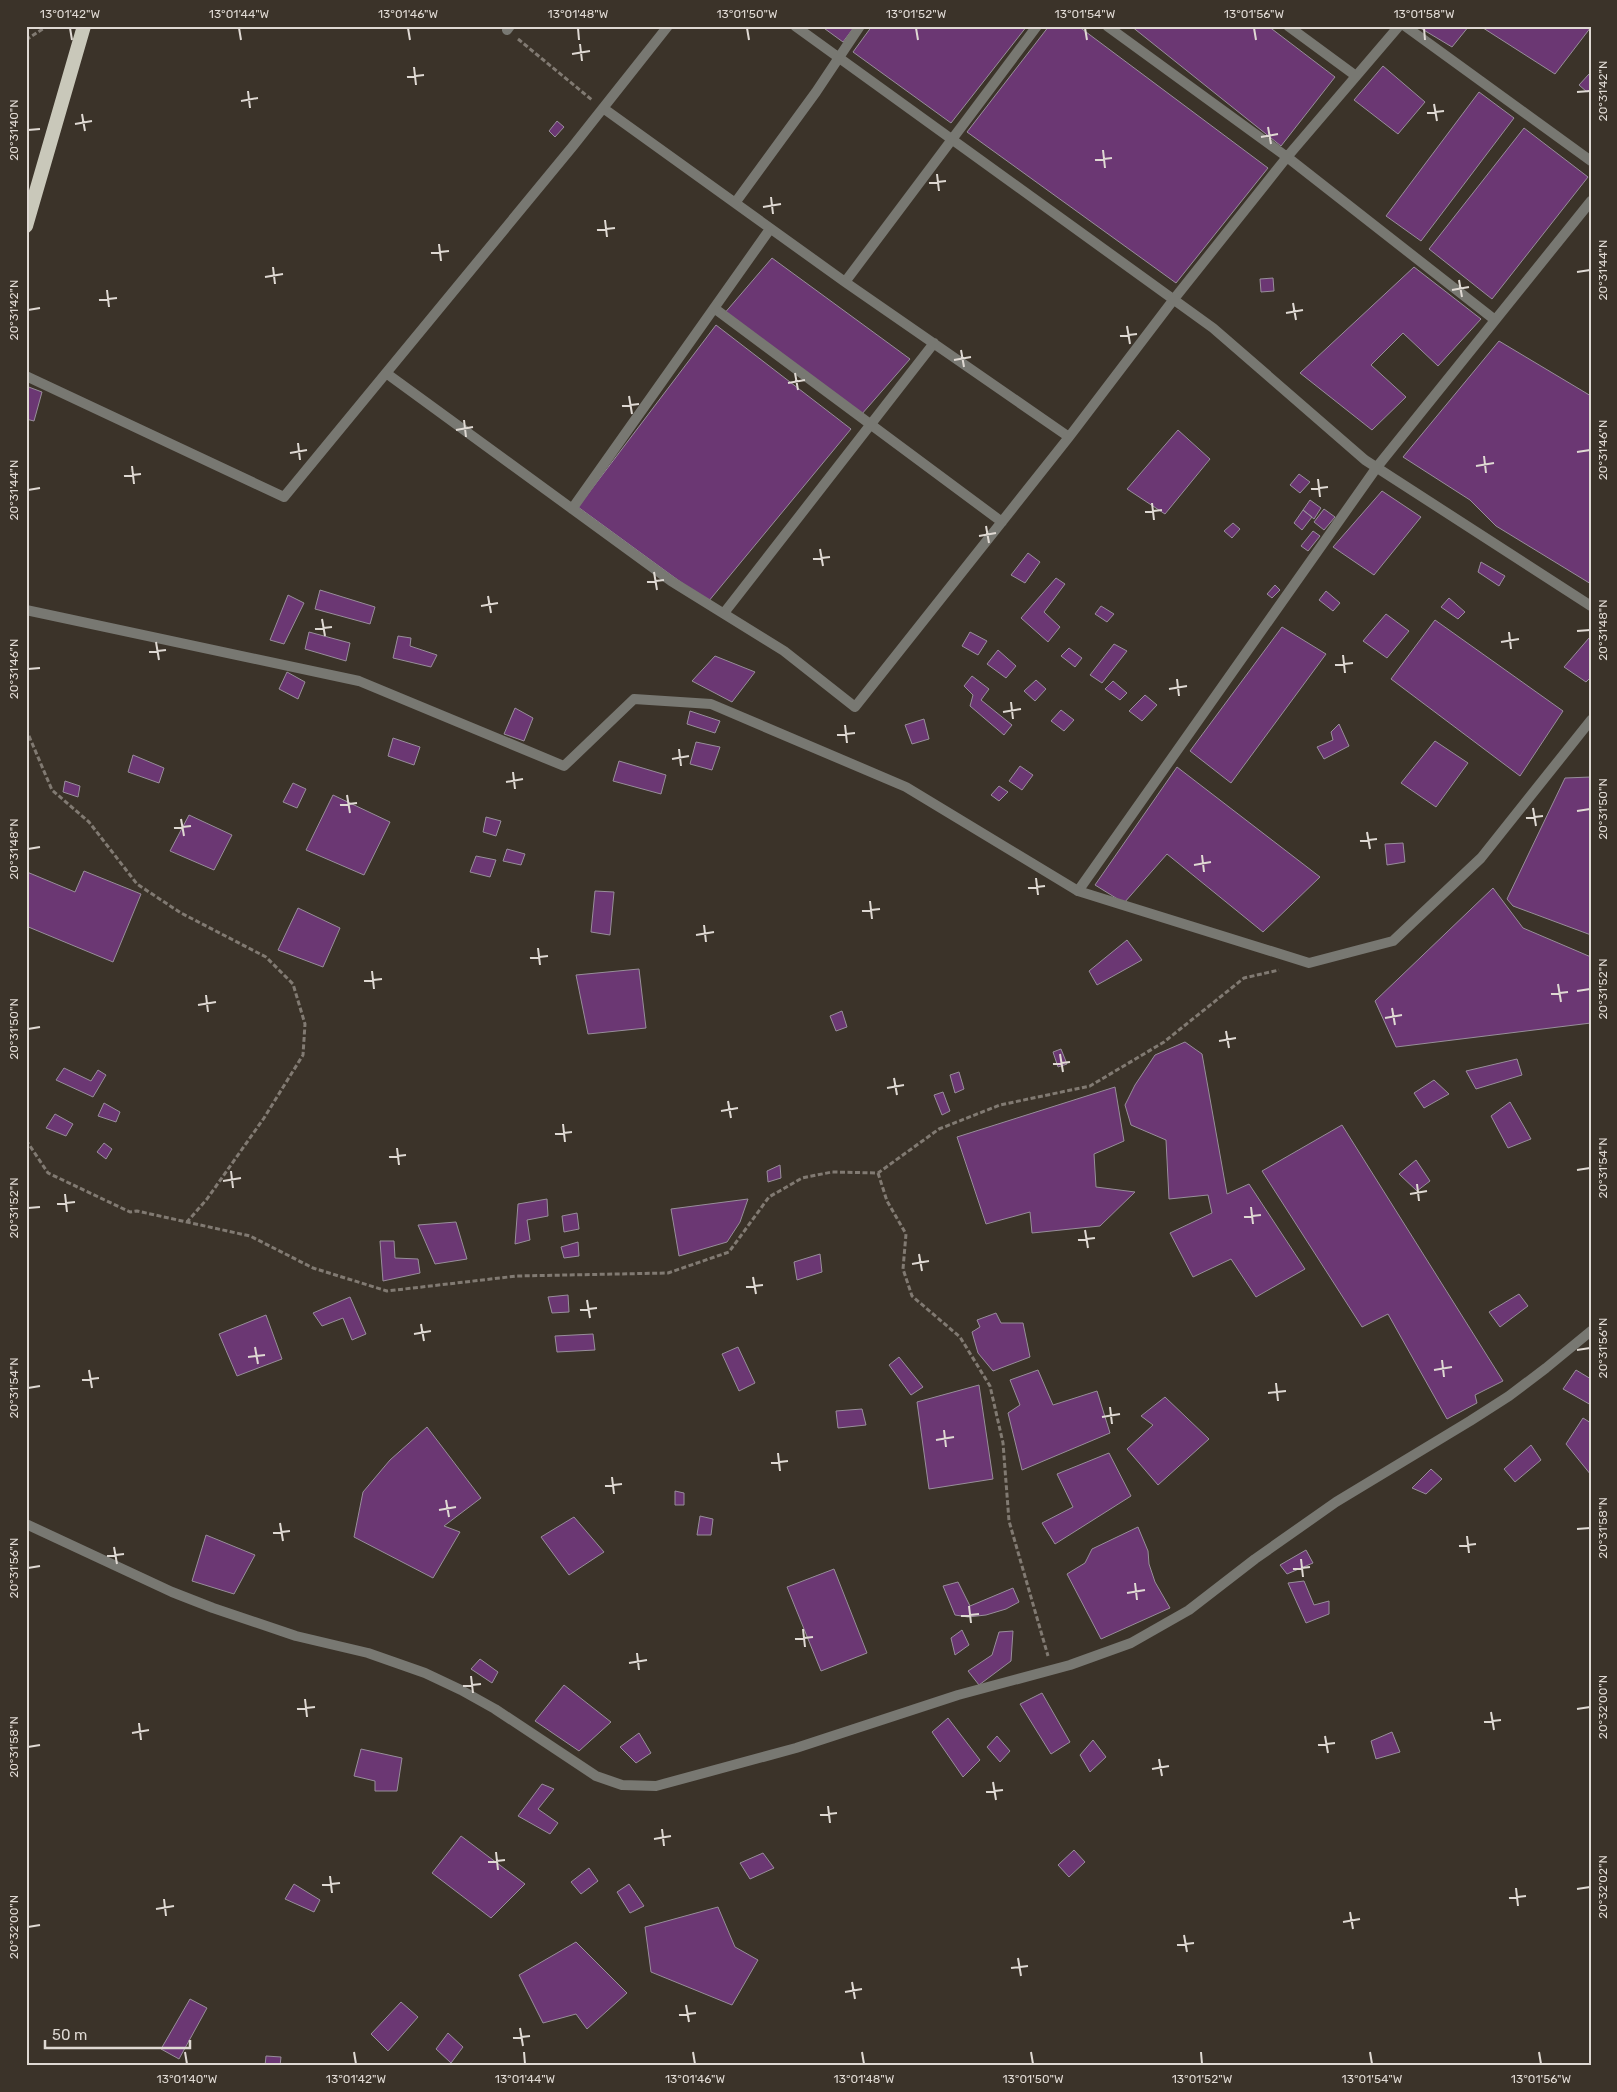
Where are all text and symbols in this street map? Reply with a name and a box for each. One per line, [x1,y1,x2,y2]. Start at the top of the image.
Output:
text: 13°01'42"W [40,7,101,21]
text: 13°01'44"W [209,7,270,21]
text: 13°01'46"W [378,7,438,21]
text: 13°01'48"W [548,7,609,21]
text: 13°01'50"W [716,7,778,21]
text: 13°01'52"W [886,7,947,21]
text: 13°01'54"W [1055,7,1116,21]
text: 13°01'56"W [1224,7,1285,21]
text: 13°01'58"W [1393,7,1455,21]
text: 20°31'42"N [1596,61,1610,121]
text: 20°31'40"N [7,99,21,161]
text: 20°31'44"N [1596,240,1610,300]
text: 20°31'42"N [7,280,21,340]
text: 20°31'46"N [1596,420,1610,480]
text: 20°31'44"N [7,460,21,520]
text: 20°31'48"N [1596,599,1610,661]
text: 20°31'46"N [7,639,21,699]
text: 20°31'50"N [1596,778,1610,840]
text: 20°31'48"N [7,818,21,880]
text: 20°31'52"N [1596,958,1610,1020]
text: 20°31'50"N [7,998,21,1060]
text: 20°31'54"N [1596,1137,1610,1199]
text: 20°31'52"N [7,1177,21,1239]
text: 20°31'56"N [1596,1318,1610,1378]
text: 20°31'54"N [7,1357,21,1419]
text: 20°31'58"N [1596,1497,1610,1559]
text: 20°31'56"N [7,1538,21,1598]
text: 20°32'00"N [1596,1675,1610,1739]
text: 20°31'58"N [7,1716,21,1778]
text: 20°32'02"N [1596,1855,1610,1919]
text: 20°32'00"N [7,1895,21,1959]
scale bar [45,2017,190,2049]
text: 50 m [52,2026,87,2044]
text: 13°01'40"W [157,2072,218,2086]
text: 13°01'42"W [326,2072,387,2086]
text: 13°01'44"W [495,2072,556,2086]
text: 13°01'46"W [665,2072,725,2086]
text: 13°01'48"W [834,2072,895,2086]
text: 13°01'50"W [1002,2072,1064,2086]
text: 13°01'52"W [1172,2072,1233,2086]
text: 13°01'54"W [1342,2072,1403,2086]
text: 13°01'56"W [1511,2072,1572,2086]

